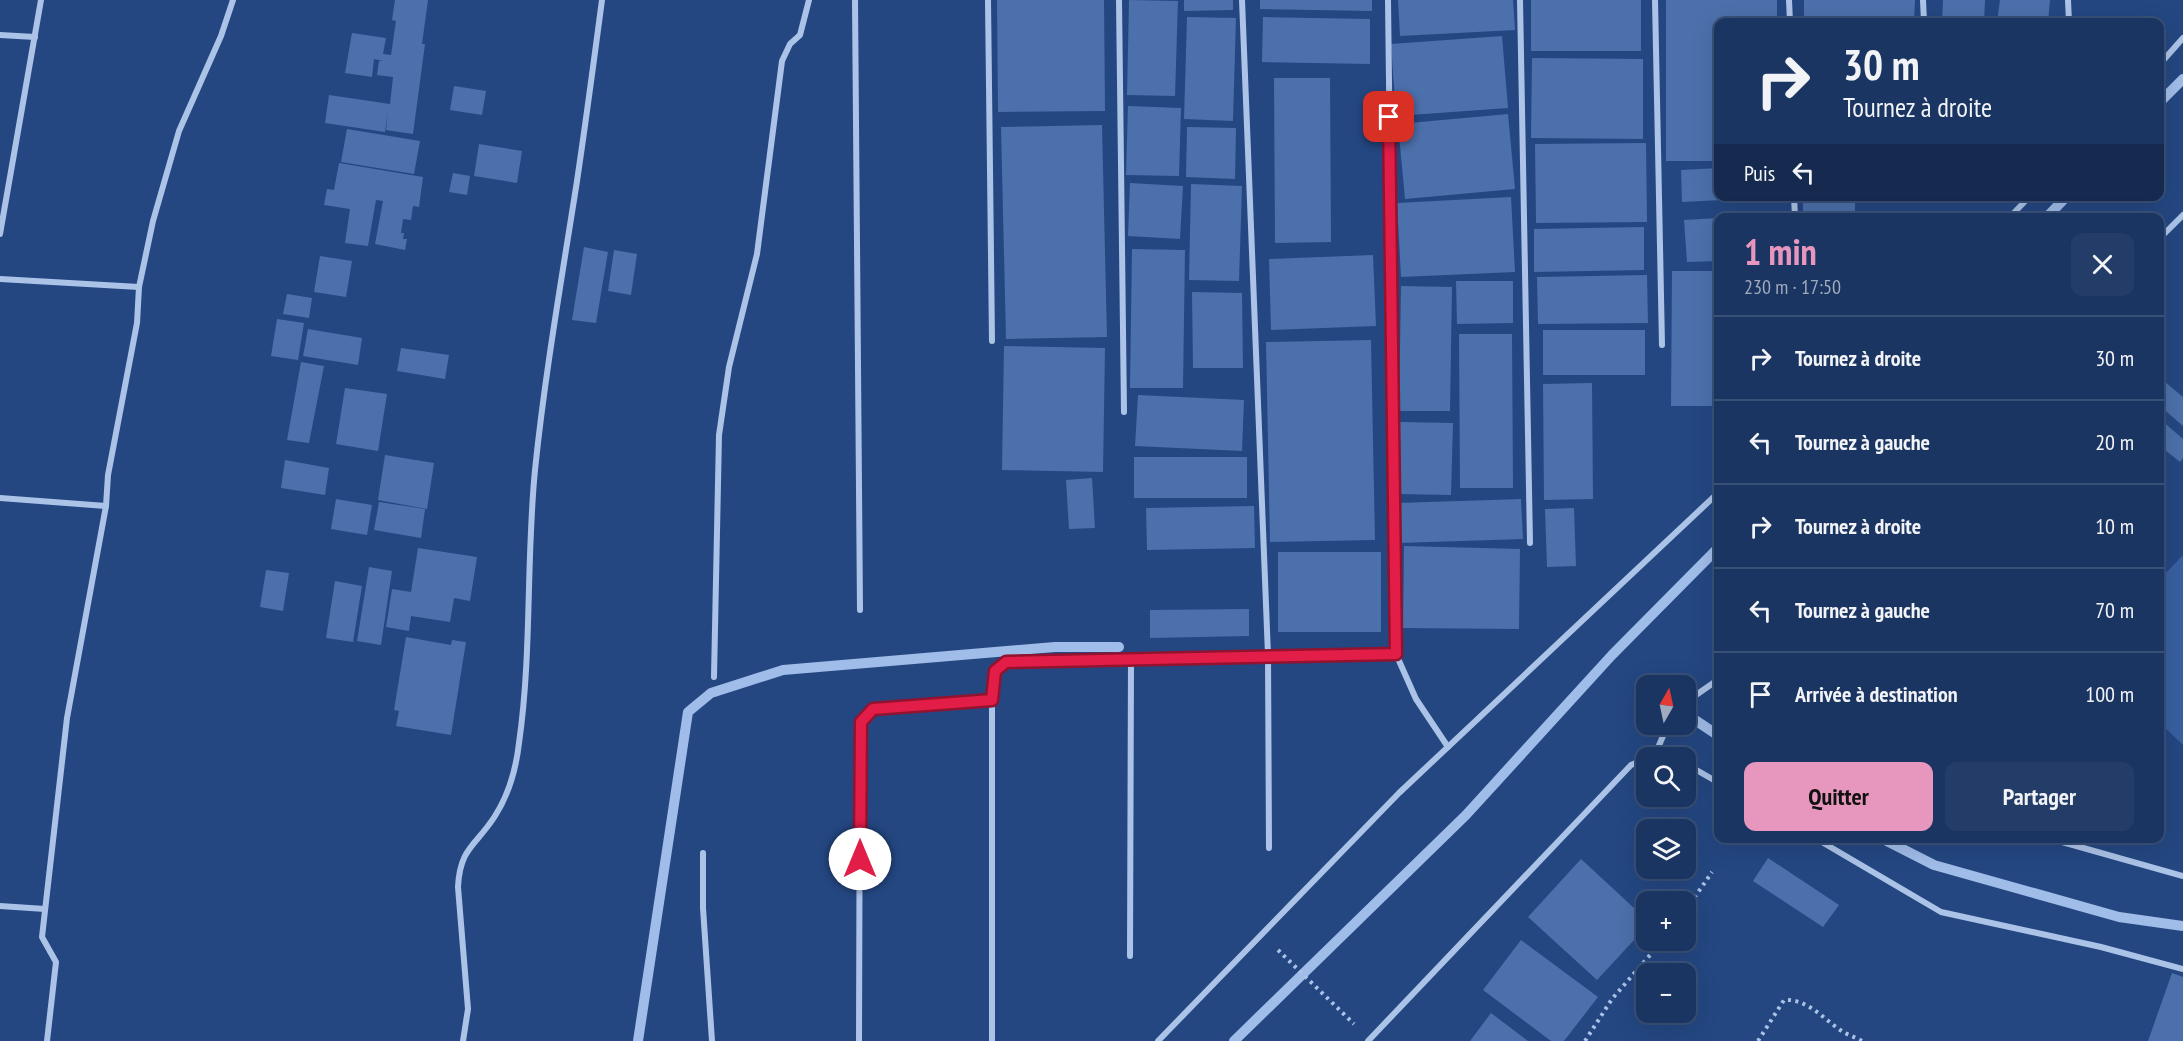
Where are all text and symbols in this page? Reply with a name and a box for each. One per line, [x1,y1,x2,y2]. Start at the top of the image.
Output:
text: 30 m [1843,37,1920,92]
icon: right [1744,42,1822,120]
text: Tournez à droite [1843,90,1992,124]
pin [1363,91,1414,142]
icon: arrive [1372,100,1405,133]
icon: left [1787,156,1820,189]
text: Puis [1744,159,1775,187]
text: 1 min [1744,228,1817,275]
button: close [2071,233,2134,296]
text: 230 m · 17:50 [1744,274,1841,300]
icon: right [1744,342,1777,375]
text: Tournez à droite [1795,344,1921,372]
text: 30 m [2095,344,2134,372]
icon: left [1744,426,1777,459]
text: Tournez à gauche [1795,428,1930,456]
text: 20 m [2095,428,2134,456]
icon: right [1744,510,1777,543]
text: Tournez à droite [1795,512,1921,540]
text: 10 m [2095,512,2134,540]
icon: left [1744,594,1777,627]
text: Tournez à gauche [1795,596,1930,624]
text: 70 m [2095,596,2134,624]
north arrow [1636,675,1696,735]
map controls [1636,675,1696,1023]
icon: arrive [1744,678,1777,711]
text: Arrivée à destination [1795,680,1958,708]
text: 100 m [2085,680,2134,708]
button: search [1636,747,1696,807]
button: Quitter [1744,762,1933,831]
button: Partager [1945,762,2134,831]
button: layers [1636,819,1696,879]
position arrow [828,827,892,891]
button: + [1636,891,1696,951]
button: − [1636,963,1696,1023]

